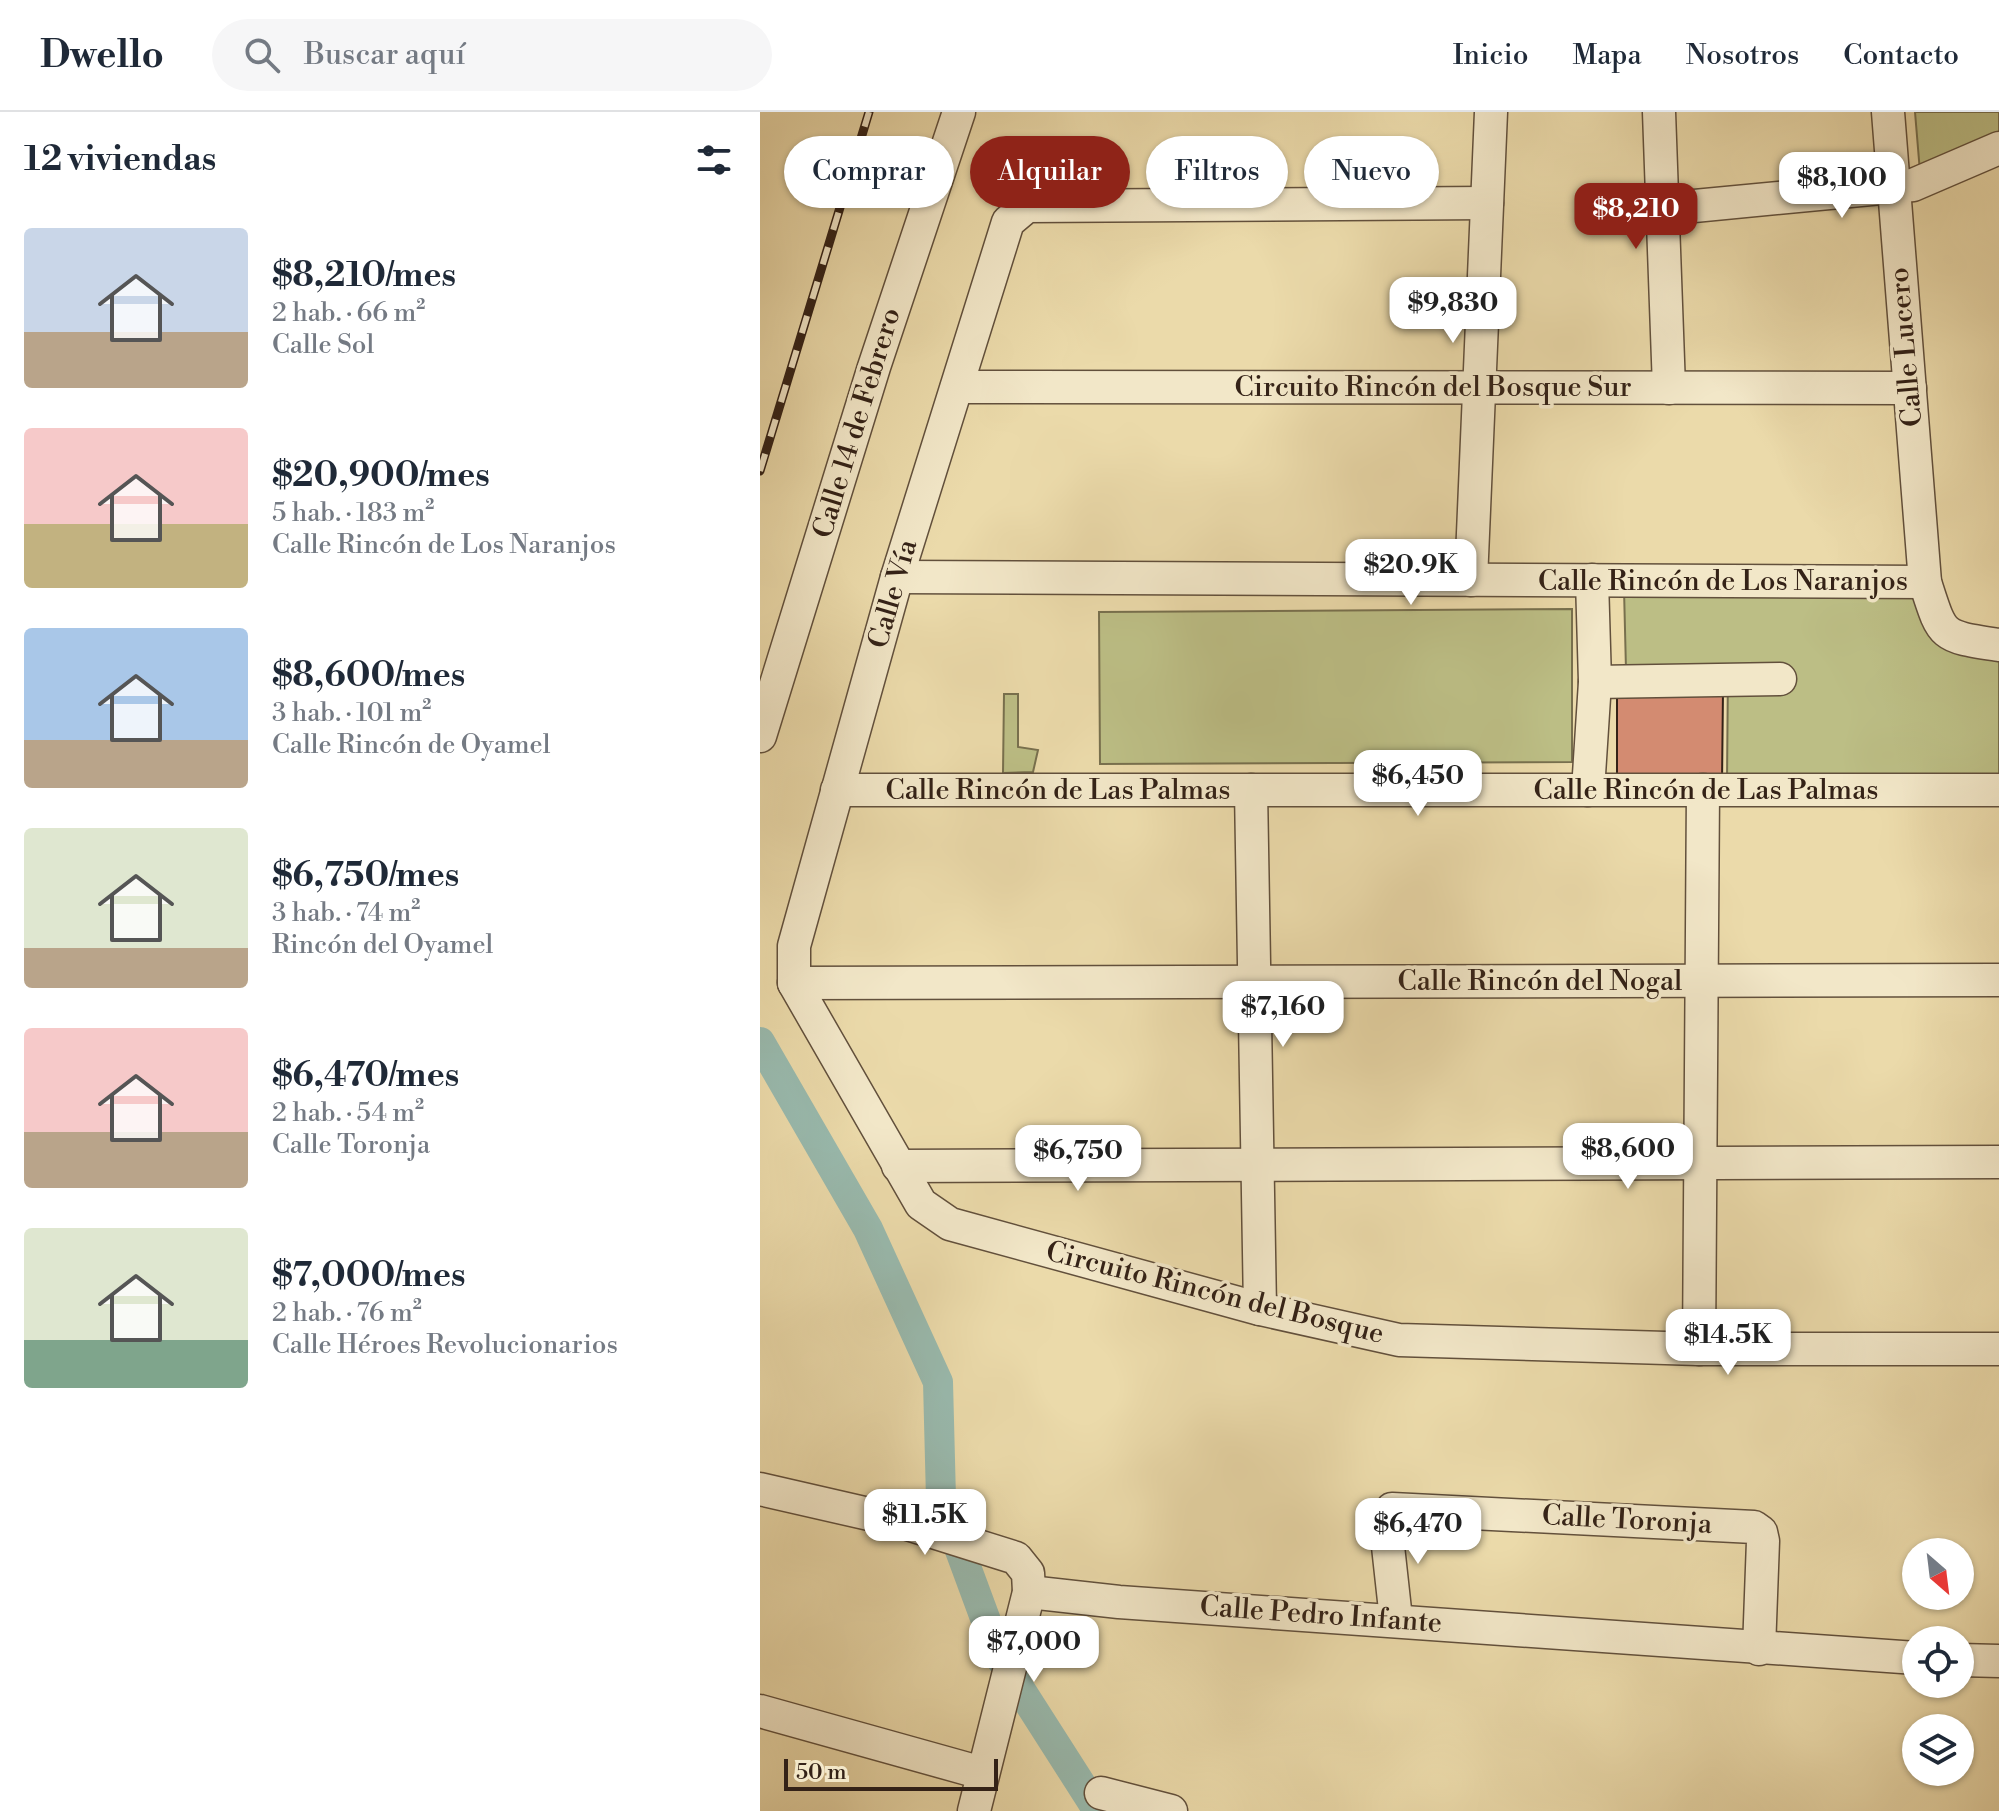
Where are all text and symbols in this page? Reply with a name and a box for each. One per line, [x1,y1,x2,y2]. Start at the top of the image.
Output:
search box [212,19,772,91]
text: Dwello [40,32,164,79]
icon: search [240,33,284,77]
text: Buscar aquí [304,36,465,74]
text: Inicio [1453,38,1528,73]
text: Mapa [1572,38,1642,73]
text: Nosotros [1686,38,1799,73]
text: Contacto [1843,38,1959,73]
chip: Comprar [784,136,954,208]
chip: Alquilar [970,136,1130,208]
chip: Filtros [1146,136,1288,208]
chip: Nuevo [1304,136,1439,208]
icon: filters [692,138,736,182]
text: 12 viviendas [24,139,216,181]
pin: $8,100 [1777,152,1907,220]
text: $8,100 [1797,162,1887,194]
pin: $8,210 [1571,183,1701,251]
text: $8,210 [1592,193,1680,225]
text: $8,210/mes [272,255,456,297]
icon: home [88,260,184,356]
street label: Calle Lucero [1882,266,1930,428]
pin: $9,830 [1388,277,1518,345]
text: $9,830 [1408,287,1498,319]
text: 2 hab. · 66 m² [272,297,425,329]
street label: Calle 14 de Febrero [805,304,909,542]
text: Calle Sol [272,329,374,361]
street label: Circuito Rincón del Bosque Sur [1234,370,1632,405]
text: $20,900/mes [272,455,490,497]
icon: home [88,460,184,556]
text: 5 hab. · 183 m² [272,497,434,529]
text: Calle Rincón de Los Naranjos [272,529,616,561]
street label: Calle Vía [861,535,925,653]
pin: $20.9K [1346,539,1476,607]
text: $20.9K [1363,549,1459,581]
street label: Calle Rincón de Los Naranjos [1538,564,1908,599]
text: $8,600/mes [272,655,465,697]
icon: home [88,660,184,756]
text: 3 hab. · 101 m² [272,697,431,729]
text: Calle Rincón de Oyamel [272,729,550,761]
pin: $6,450 [1353,750,1483,818]
text: $6,450 [1372,760,1464,792]
street label: Calle Rincón de Las Palmas [885,773,1231,808]
street label: Calle Rincón de Las Palmas [1533,773,1879,808]
text: $6,750/mes [272,855,459,897]
icon: home [88,860,184,956]
text: 3 hab. · 74 m² [272,897,420,929]
text: Rincón del Oyamel [272,929,493,961]
street label: Calle Rincón del Nogal [1398,964,1682,999]
pin: $7,160 [1218,981,1348,1049]
text: $7,160 [1241,991,1325,1023]
text: $6,470/mes [272,1055,459,1097]
icon: home [88,1060,184,1156]
text: 2 hab. · 54 m² [272,1097,424,1129]
pin: $8,600 [1563,1123,1693,1191]
pin: $6,750 [1013,1125,1143,1193]
text: Calle Toronja [272,1129,430,1161]
text: $8,600 [1581,1133,1675,1165]
text: $6,750 [1033,1135,1123,1167]
street label: Circuito Rincón del Bosque [1042,1234,1388,1352]
text: $7,000/mes [272,1255,466,1297]
icon: home [88,1260,184,1356]
text: 2 hab. · 76 m² [272,1297,422,1329]
pin: $14.5K [1663,1309,1793,1377]
text: $14.5K [1684,1319,1772,1351]
text: Calle Héroes Revolucionarios [272,1329,618,1361]
pin: $11.5K [860,1489,990,1557]
pin: $6,470 [1353,1498,1483,1566]
street label: Calle Toronja [1541,1498,1714,1542]
text: $11.5K [882,1499,968,1531]
text: $6,470 [1373,1508,1463,1540]
north arrow [1902,1538,1974,1610]
map controls [1902,1538,1974,1786]
street label: Calle Pedro Infante [1199,1589,1443,1641]
pin: $7,000 [969,1616,1099,1684]
text: $7,000 [987,1626,1081,1658]
button: locate [1902,1626,1974,1698]
button: layers [1902,1714,1974,1786]
scale bar [784,1755,998,1791]
text: 50 m [796,1759,847,1786]

